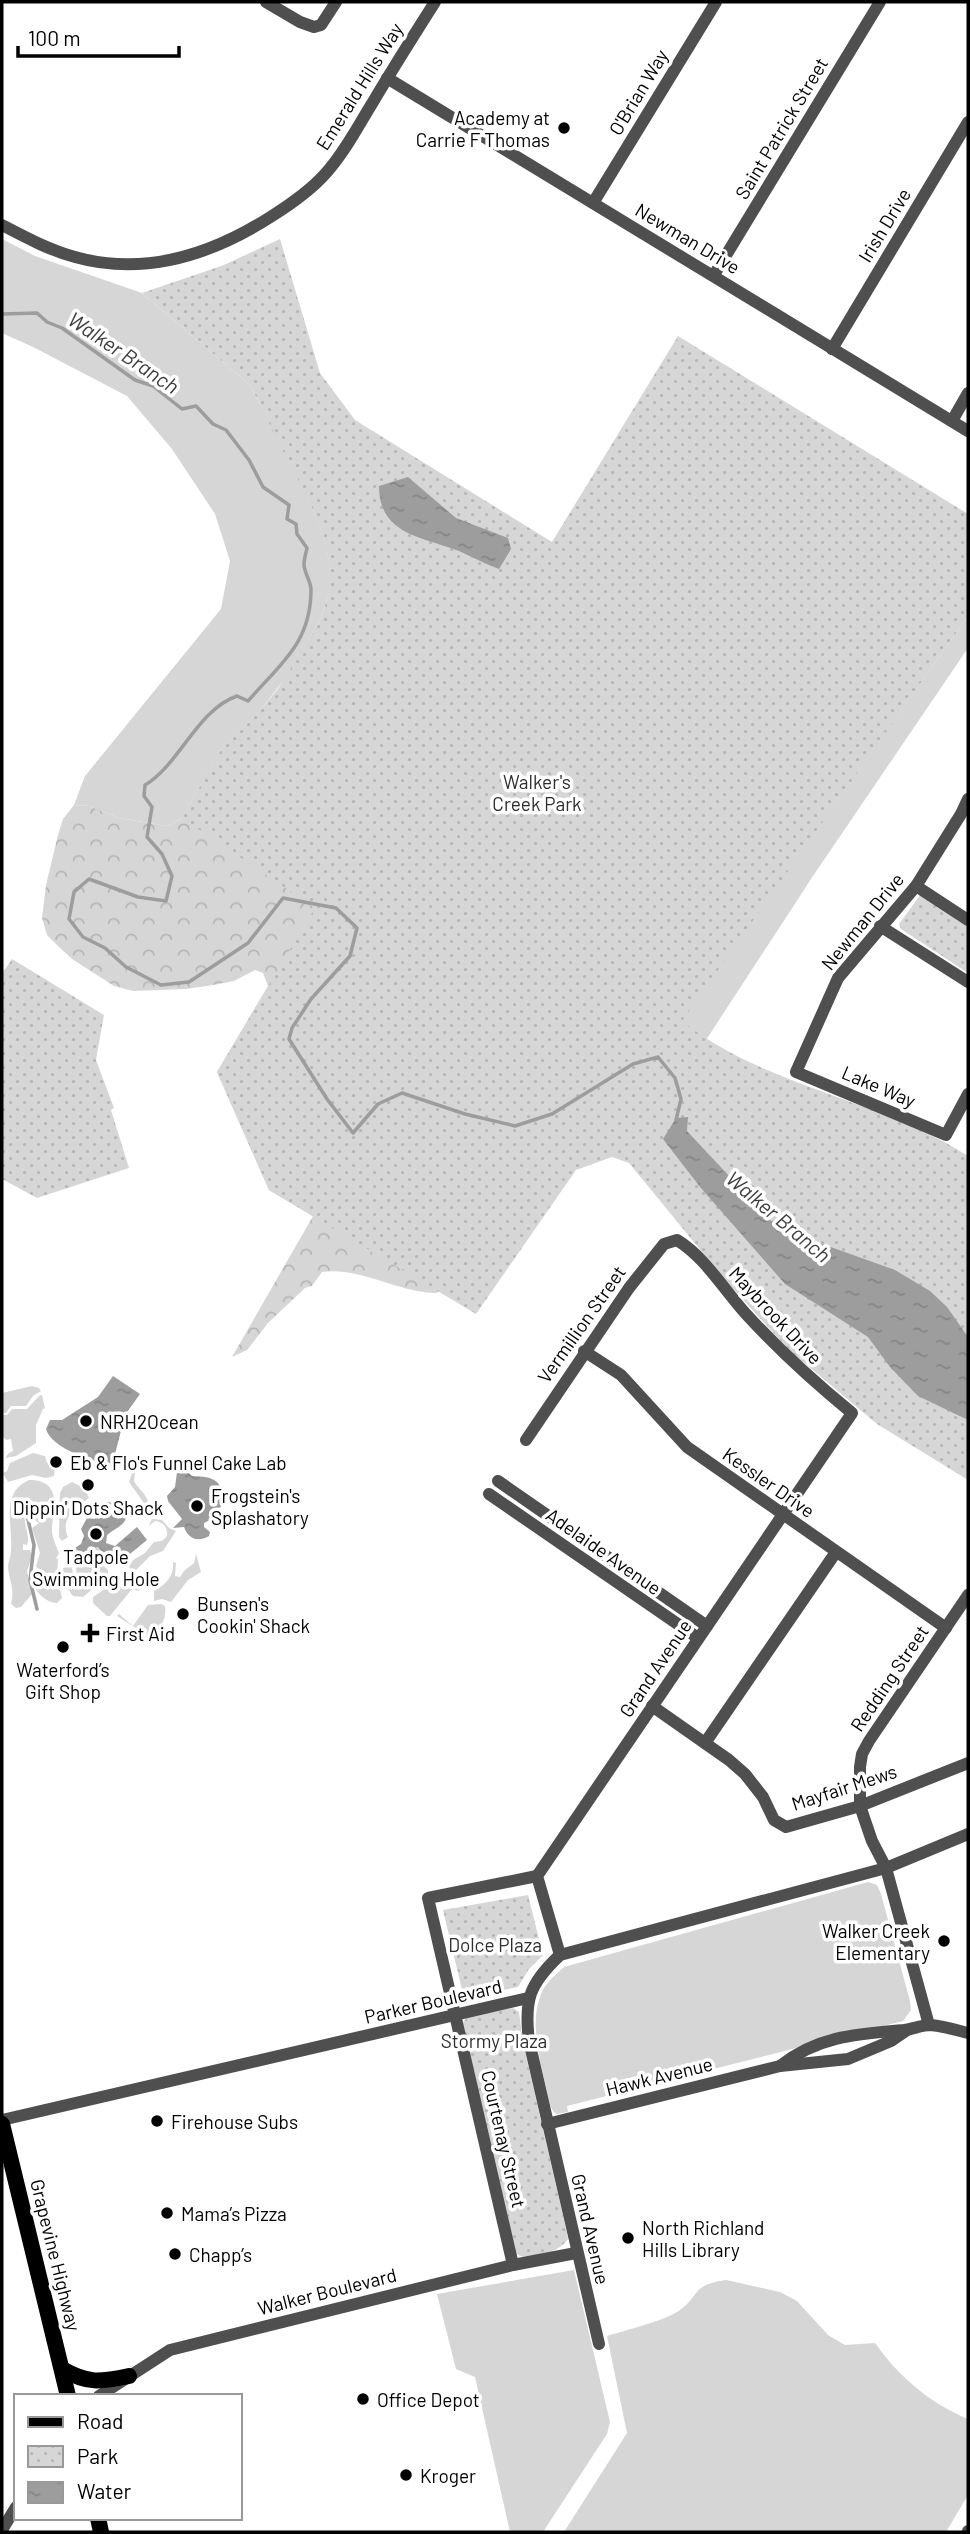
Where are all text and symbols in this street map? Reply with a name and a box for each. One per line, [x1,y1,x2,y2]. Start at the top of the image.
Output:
scale bar [18,14,178,58]
street label: Emerald Hills Way [311,18,407,154]
text: 100 m [28,25,81,50]
street label: O'Brian Way [603,45,673,139]
street label: Saint Patrick Street [730,53,832,203]
place label: Academy at Carrie F Thomas [416,106,550,151]
marker: Academy at Carrie F Thomas [556,120,572,136]
street label: Irish Drive [853,184,915,266]
street label: Newman Drive [631,198,745,278]
water label: Walker Branch [64,306,184,398]
park label: Walker's Creek Park [492,770,582,815]
street label: Newman Drive [816,868,908,974]
street label: Lake Way [839,1060,919,1112]
water label: Walker Branch [722,1165,836,1267]
street label: Vermillion Street [532,1261,630,1387]
street label: Maybrook Drive [725,1261,827,1369]
place label: NRH2Ocean [100,1410,199,1433]
marker: NRH2Ocean [78,1413,94,1429]
street label: Kessler Drive [719,1442,819,1522]
place label: Eb & Flo's Funnel Cake Lab [70,1451,287,1474]
marker: Eb & Flo's Funnel Cake Lab [48,1454,64,1470]
marker: Dippin' Dots Shack [80,1477,96,1493]
place label: Frogstein's Splashatory [211,1484,309,1529]
place label: Dippin' Dots Shack [13,1496,163,1519]
marker: Frogstein's Splashatory [189,1498,205,1514]
street label: Adelaide Avenue [542,1503,666,1599]
marker: Tadpole Swimming Hole [88,1526,104,1542]
place label: Tadpole Swimming Hole [32,1545,160,1590]
place label: Bunsen's Cookin' Shack [197,1592,310,1637]
marker: Bunsen's Cookin' Shack [175,1606,191,1622]
street label: Grand Avenue [614,1615,696,1721]
street label: Redding Street [845,1620,933,1736]
place label: First Aid [106,1622,175,1645]
marker: First Aid [80,1623,100,1643]
marker: Waterford’s Gift Shop [55,1639,71,1655]
place label: Waterford’s Gift Shop [16,1658,110,1703]
street label: Mayfair Mews [788,1759,900,1815]
place label: Walker Creek Elementary [822,1919,930,1964]
park label: Dolce Plaza [448,1933,542,1956]
marker: Walker Creek Elementary [936,1933,952,1949]
street label: Parker Boulevard [362,1974,504,2028]
park label: Stormy Plaza [441,2029,547,2052]
street label: Hawk Avenue [603,2052,715,2100]
street label: Courtenay Street [477,2068,531,2210]
place label: Firehouse Subs [171,2110,298,2133]
marker: Firehouse Subs [149,2113,165,2129]
street label: Grand Avenue [567,2171,615,2287]
street label: Grapevine Highway [26,2177,86,2334]
place label: Mama’s Pizza [181,2202,287,2225]
marker: Mama’s Pizza [159,2205,175,2221]
place label: North Richland Hills Library [642,2216,765,2261]
marker: North Richland Hills Library [620,2230,636,2246]
place label: Chapp’s [189,2243,252,2266]
marker: Chapp’s [167,2246,183,2262]
street label: Walker Boulevard [255,2263,399,2319]
place label: Office Depot [377,2388,480,2411]
marker: Office Depot [355,2391,371,2407]
legend [14,2394,242,2520]
text: Road [77,2408,123,2433]
text: Park [77,2443,118,2468]
place label: Kroger [420,2464,476,2487]
marker: Kroger [398,2467,414,2483]
text: Water [77,2478,132,2503]

